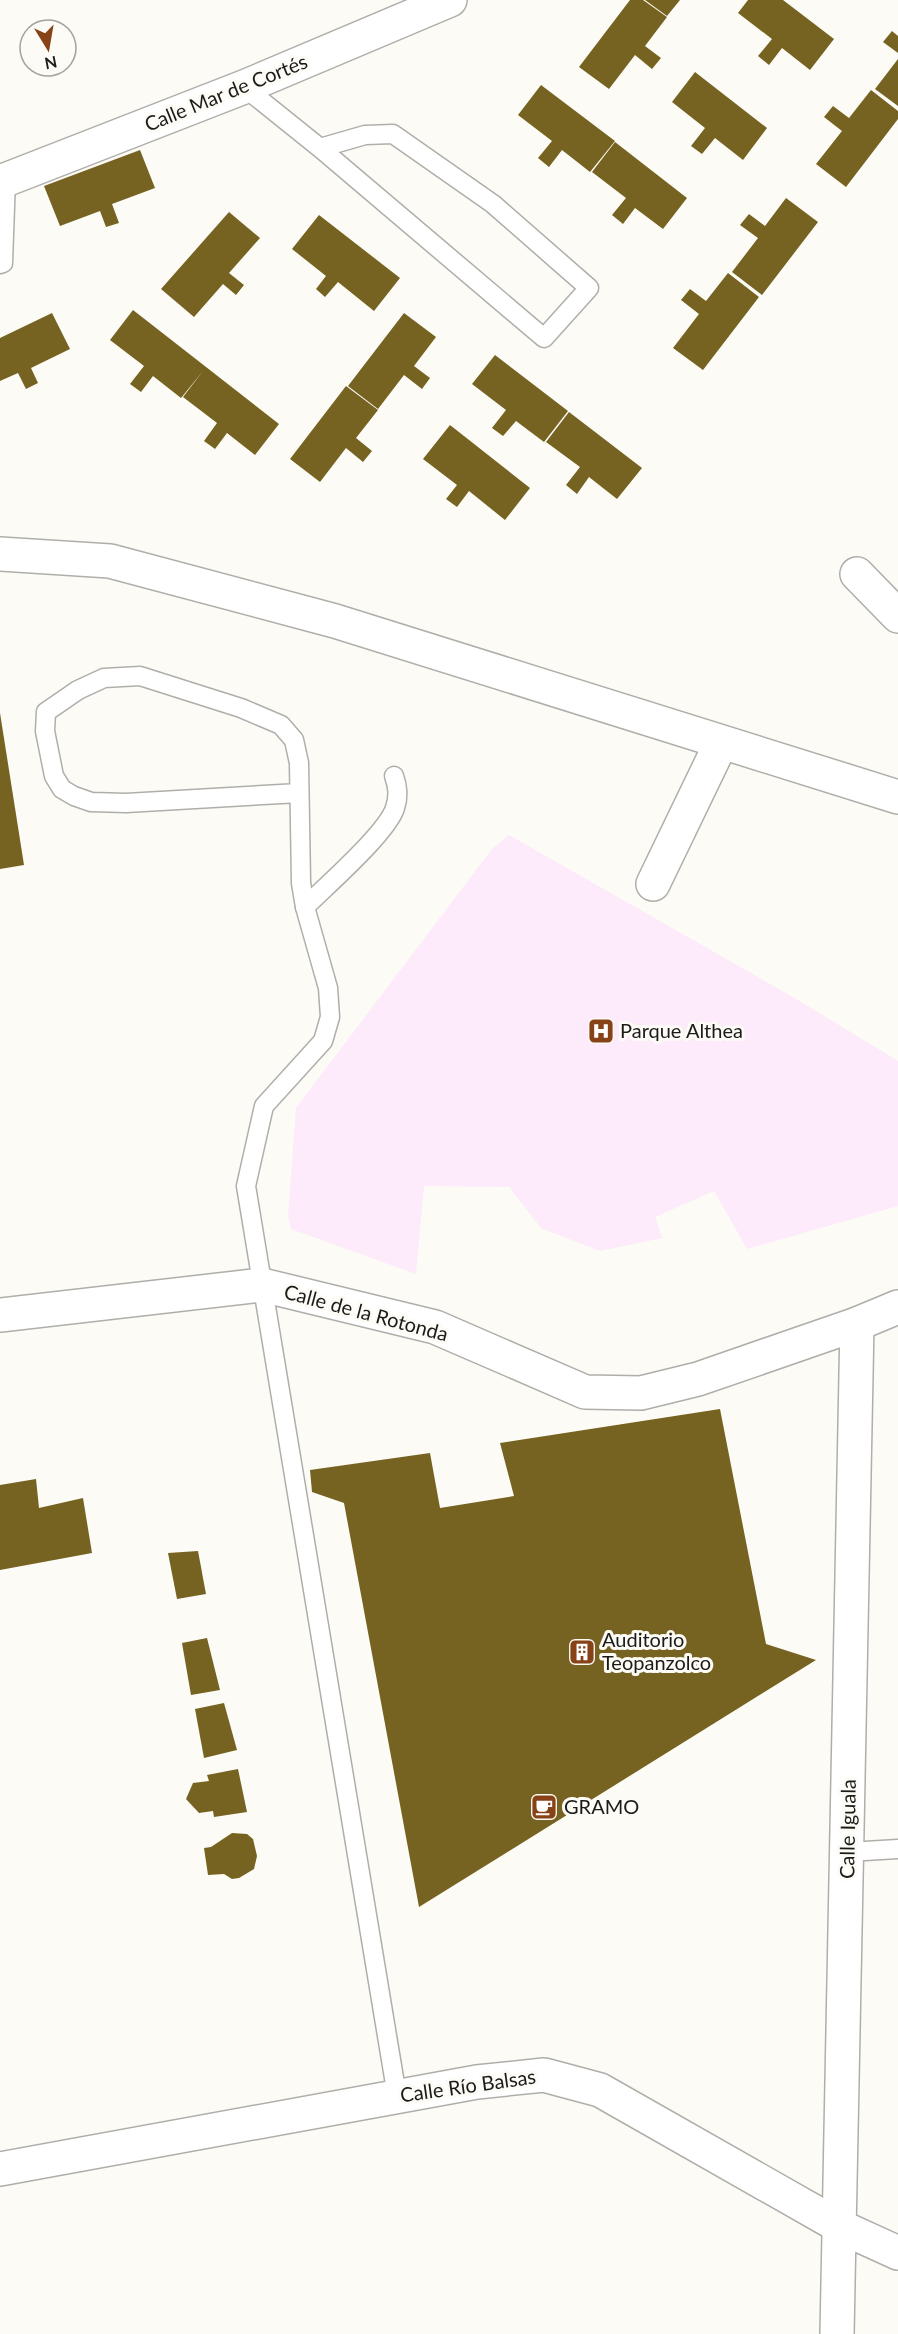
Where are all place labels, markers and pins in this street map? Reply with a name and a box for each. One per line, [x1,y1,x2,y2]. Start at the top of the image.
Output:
hospital icon: Parque Althea [586,1016,616,1046]
place label: Parque Althea [620,1018,743,1042]
place label: Auditorio Teopanzolco [602,1627,711,1674]
building icon: Auditorio Teopanzolco [567,1637,597,1667]
cafe icon: GRAMO [529,1792,559,1822]
place label: GRAMO [564,1794,639,1818]

